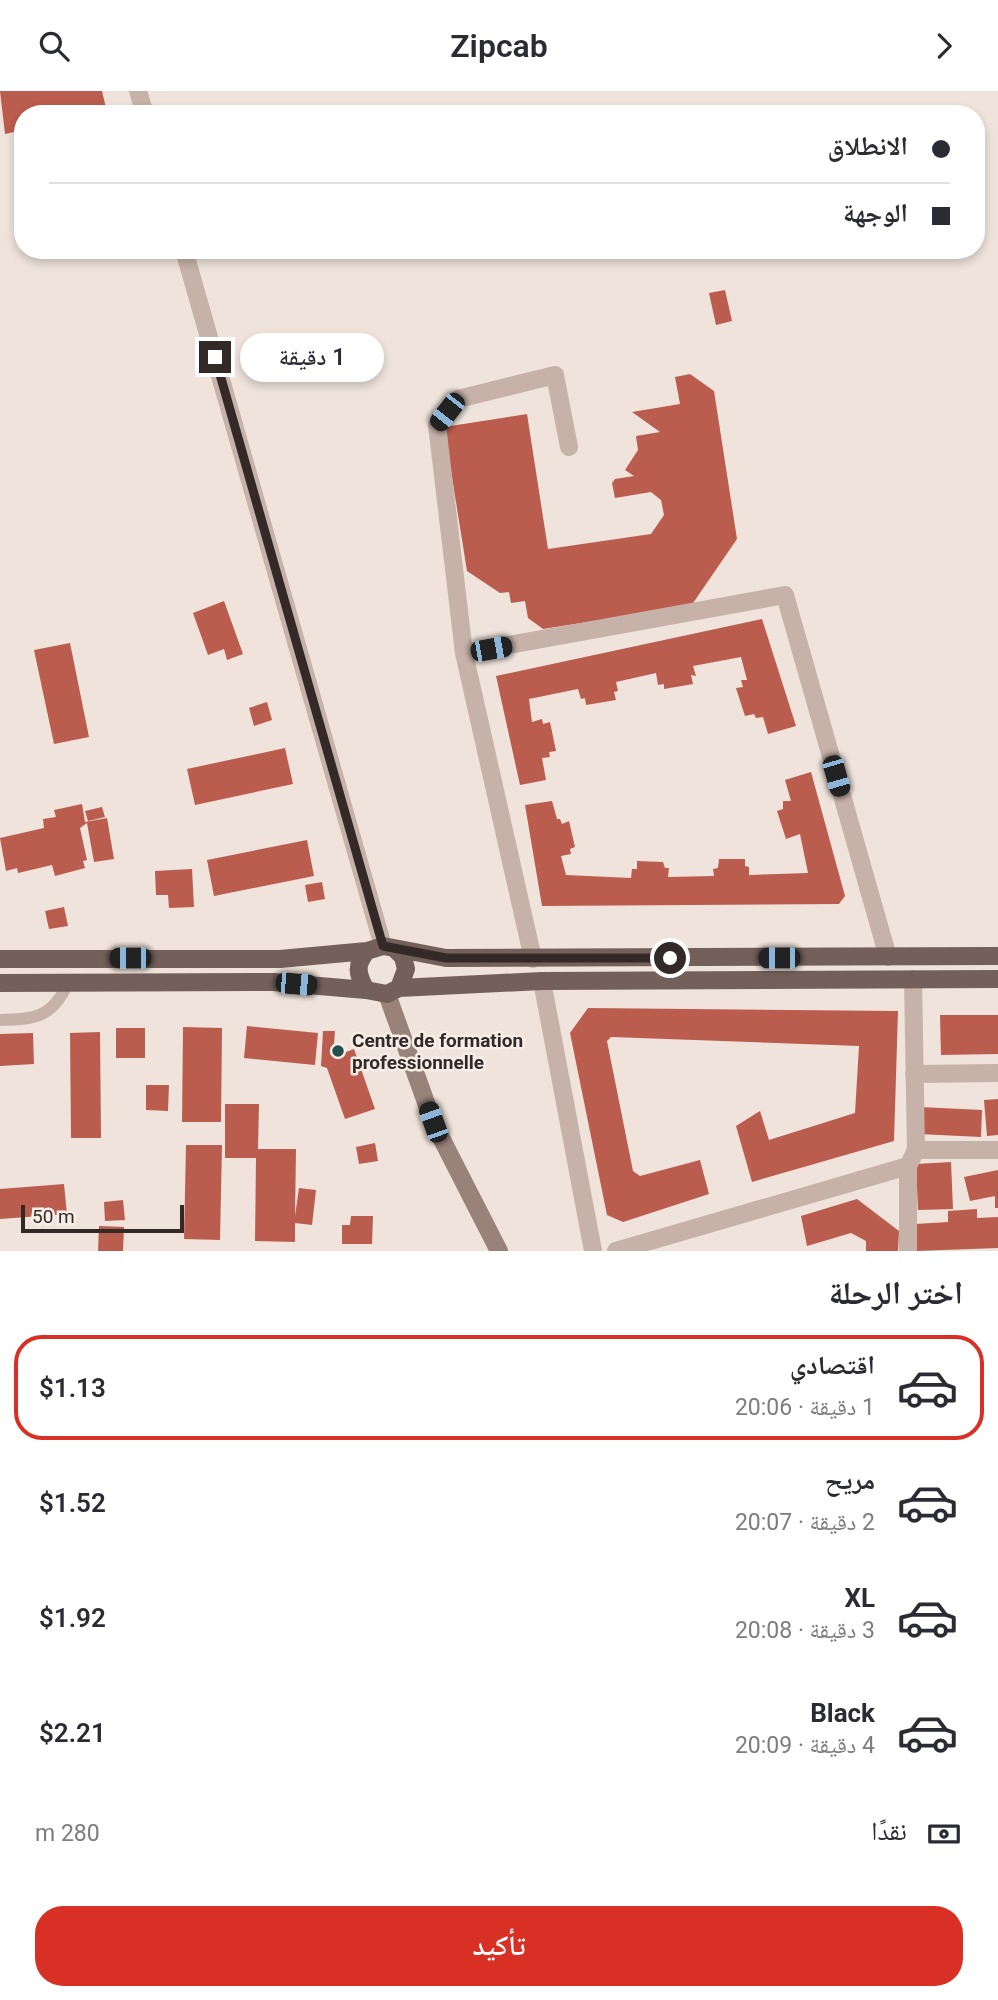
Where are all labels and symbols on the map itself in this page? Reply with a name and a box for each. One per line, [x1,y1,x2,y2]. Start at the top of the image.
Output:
callout: 1 دقيقة [240,333,383,381]
route end [199,341,231,373]
car [426,389,469,435]
car [469,635,514,663]
car [821,753,852,799]
route start [654,942,686,974]
car [110,948,152,969]
car [759,948,801,969]
car [275,972,318,996]
place label: Centre de formation professionnelle [352,1029,523,1074]
marker: Centre de formation professionnelle [330,1043,346,1059]
car [416,1099,451,1145]
scale bar [21,1202,184,1234]

